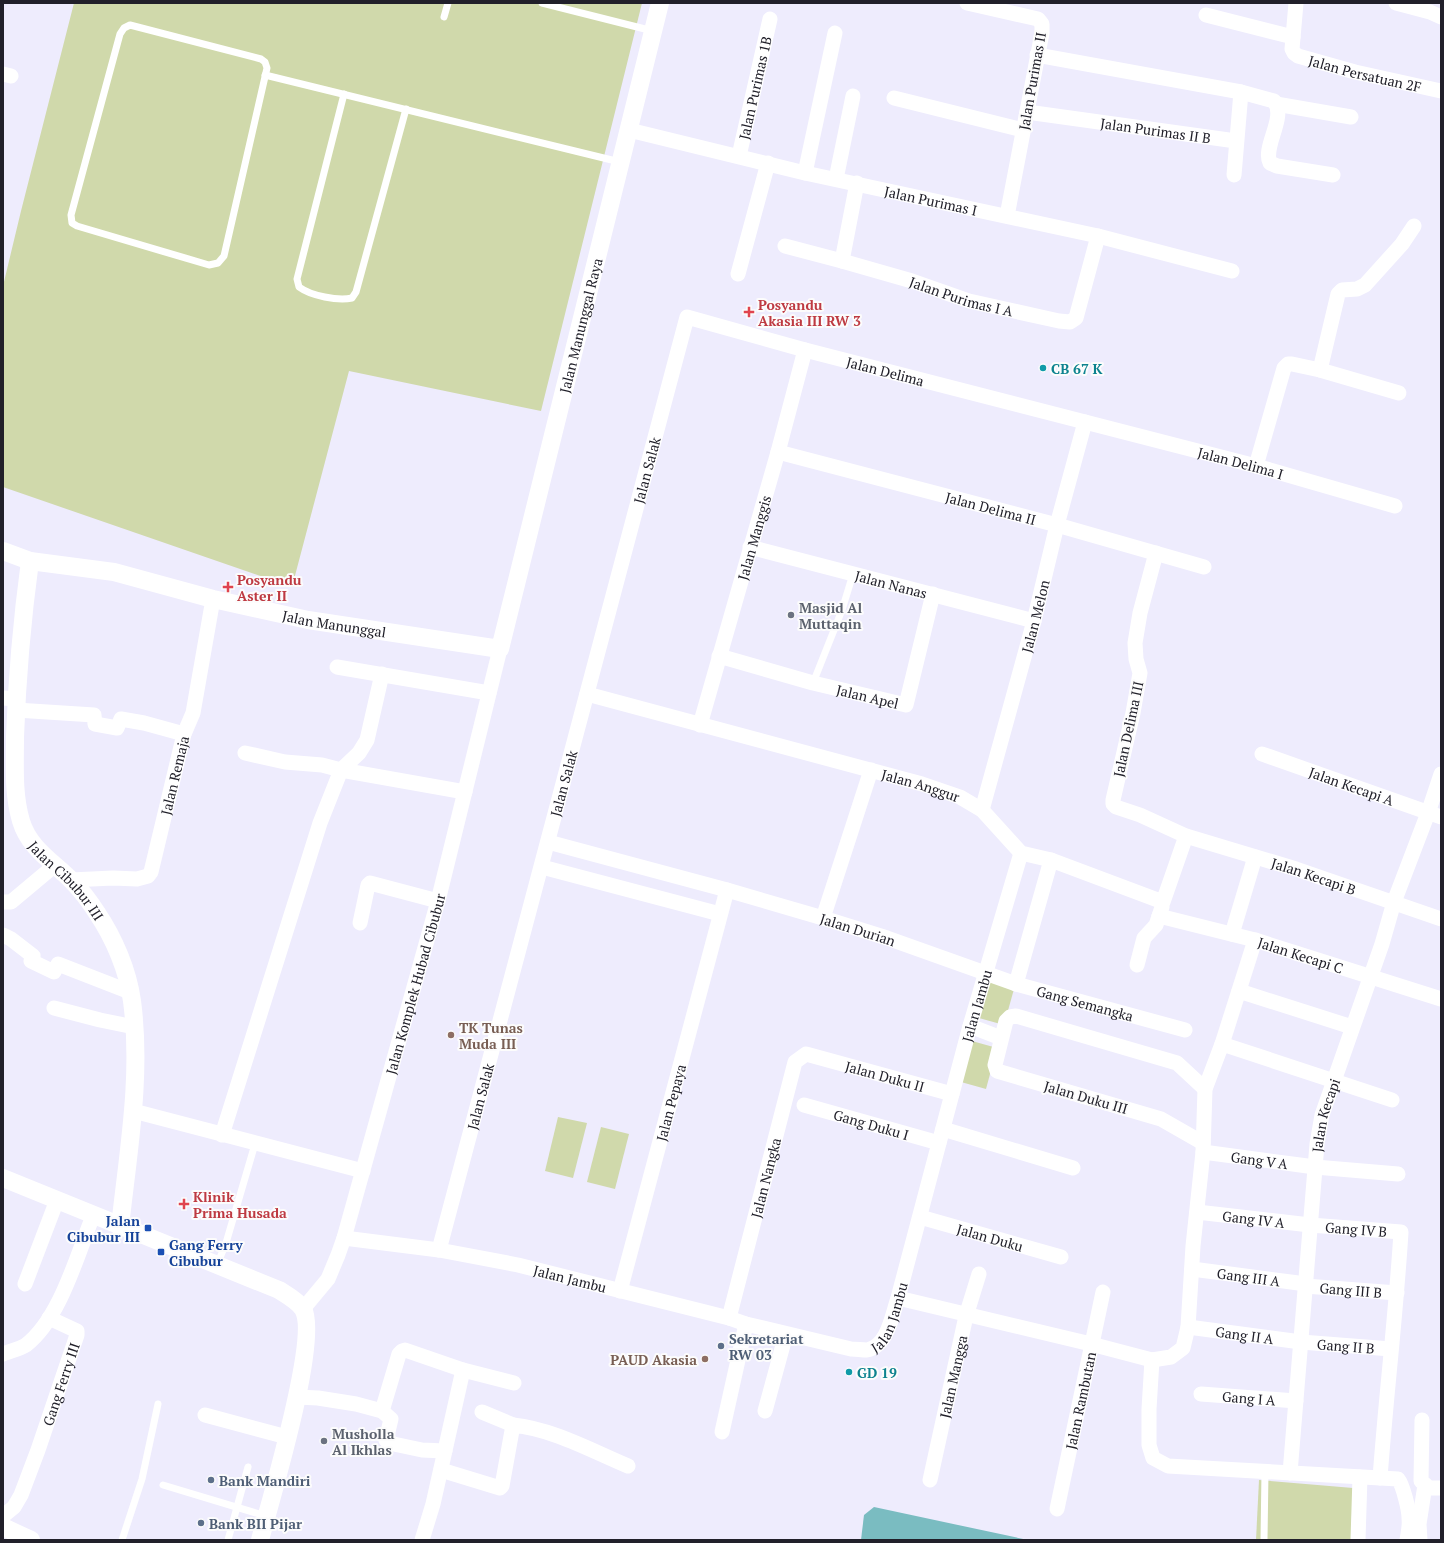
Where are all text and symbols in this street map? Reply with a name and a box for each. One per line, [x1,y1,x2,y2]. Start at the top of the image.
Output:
street label: Jalan Purimas II [1014,30,1050,132]
street label: Jalan Purimas 1B [734,34,775,141]
street label: Jalan Persatuan 2F [1307,50,1423,96]
street label: Jalan Purimas II B [1099,113,1212,147]
street label: Jalan Purimas I [883,181,979,219]
street label: Jalan Manunggal Raya [554,256,606,395]
street label: Jalan Purimas I A [907,271,1015,320]
place label: Posyandu Akasia III RW 3 [758,295,861,330]
marker: Posyandu Akasia III RW 3 [743,306,755,318]
street label: Jalan Delima [845,352,926,390]
place label: CB 67 K [1051,359,1103,378]
marker: CB 67 K [1038,363,1048,373]
street label: Jalan Salak [628,434,664,505]
street label: Jalan Delima I [1196,442,1286,483]
street label: Jalan Delima II [944,487,1038,529]
street label: Jalan Manggis [732,493,775,582]
street label: Jalan Nanas [853,565,929,602]
place label: Posyandu Aster II [237,570,302,605]
street label: Jalan Melon [1016,577,1053,655]
marker: Posyandu Aster II [222,581,234,593]
place label: Masjid Al Muttaqin [799,598,863,633]
street label: Jalan Manunggal [281,605,388,641]
marker: Masjid Al Muttaqin [786,610,796,620]
street label: Jalan Apel [835,679,901,712]
street label: Jalan Delima III [1109,679,1147,779]
street label: Jalan Remaja [156,734,193,817]
street label: Jalan Salak [545,747,581,819]
street label: Jalan Kecapi A [1307,762,1397,809]
street label: Jalan Anggur [880,764,963,806]
street label: Jalan Cibubur III [25,836,109,924]
street label: Jalan Kecapi B [1269,853,1359,899]
street label: Jalan Komplek Hubad Cibubur [381,891,449,1076]
street label: Jalan Durian [818,908,899,950]
street label: Jalan Kecapi C [1256,932,1346,977]
street label: Jalan Jambu [957,967,996,1044]
street label: Gang Semangka [1035,981,1136,1025]
place label: TK Tunas Muda III [459,1018,523,1053]
marker: TK Tunas Muda III [446,1030,456,1040]
street label: Jalan Duku II [843,1056,927,1096]
street label: Jalan Salak [462,1060,498,1132]
street label: Jalan Pepaya [651,1062,690,1143]
street label: Jalan Duku III [1042,1076,1130,1118]
street label: Jalan Kecapi [1307,1076,1344,1153]
street label: Gang Duku I [832,1104,911,1144]
street label: Jalan Nangka [746,1135,785,1220]
street label: Gang V A [1230,1146,1290,1173]
place label: Klinik Prima Husada [193,1187,287,1222]
marker: Klinik Prima Husada [178,1198,190,1210]
street label: Gang IV A [1221,1205,1286,1232]
place label: Jalan Cibubur III [67,1211,140,1246]
street label: Gang IV B [1324,1217,1388,1240]
street label: Jalan Duku [955,1218,1026,1255]
marker: Jalan Cibubur III [143,1223,153,1233]
place label: Gang Ferry Cibubur [169,1235,243,1270]
marker: Gang Ferry Cibubur [156,1247,166,1257]
street label: Jalan Jambu [532,1260,609,1296]
street label: Gang III A [1216,1263,1282,1290]
street label: Gang III B [1319,1278,1383,1301]
street label: Jalan Jambu [867,1280,911,1357]
street label: Gang II A [1214,1321,1275,1348]
place label: Sekretariat RW 03 [729,1329,804,1364]
street label: Jalan Mangga [934,1333,971,1420]
street label: Gang II B [1316,1334,1375,1357]
street label: Gang Ferry III [37,1340,83,1428]
marker: Sekretariat RW 03 [716,1341,726,1351]
street label: Jalan Rambutan [1060,1349,1100,1451]
place label: PAUD Akasia [610,1350,697,1369]
marker: PAUD Akasia [700,1354,710,1364]
place label: GD 19 [857,1363,897,1382]
marker: GD 19 [844,1367,854,1377]
street label: Gang I A [1222,1386,1277,1409]
place label: Musholla Al Ikhlas [332,1424,395,1459]
marker: Musholla Al Ikhlas [319,1436,329,1446]
place label: Bank Mandiri [219,1471,311,1490]
marker: Bank Mandiri [206,1475,216,1485]
place label: Bank BII Pijar [209,1514,302,1533]
marker: Bank BII Pijar [196,1518,206,1528]

